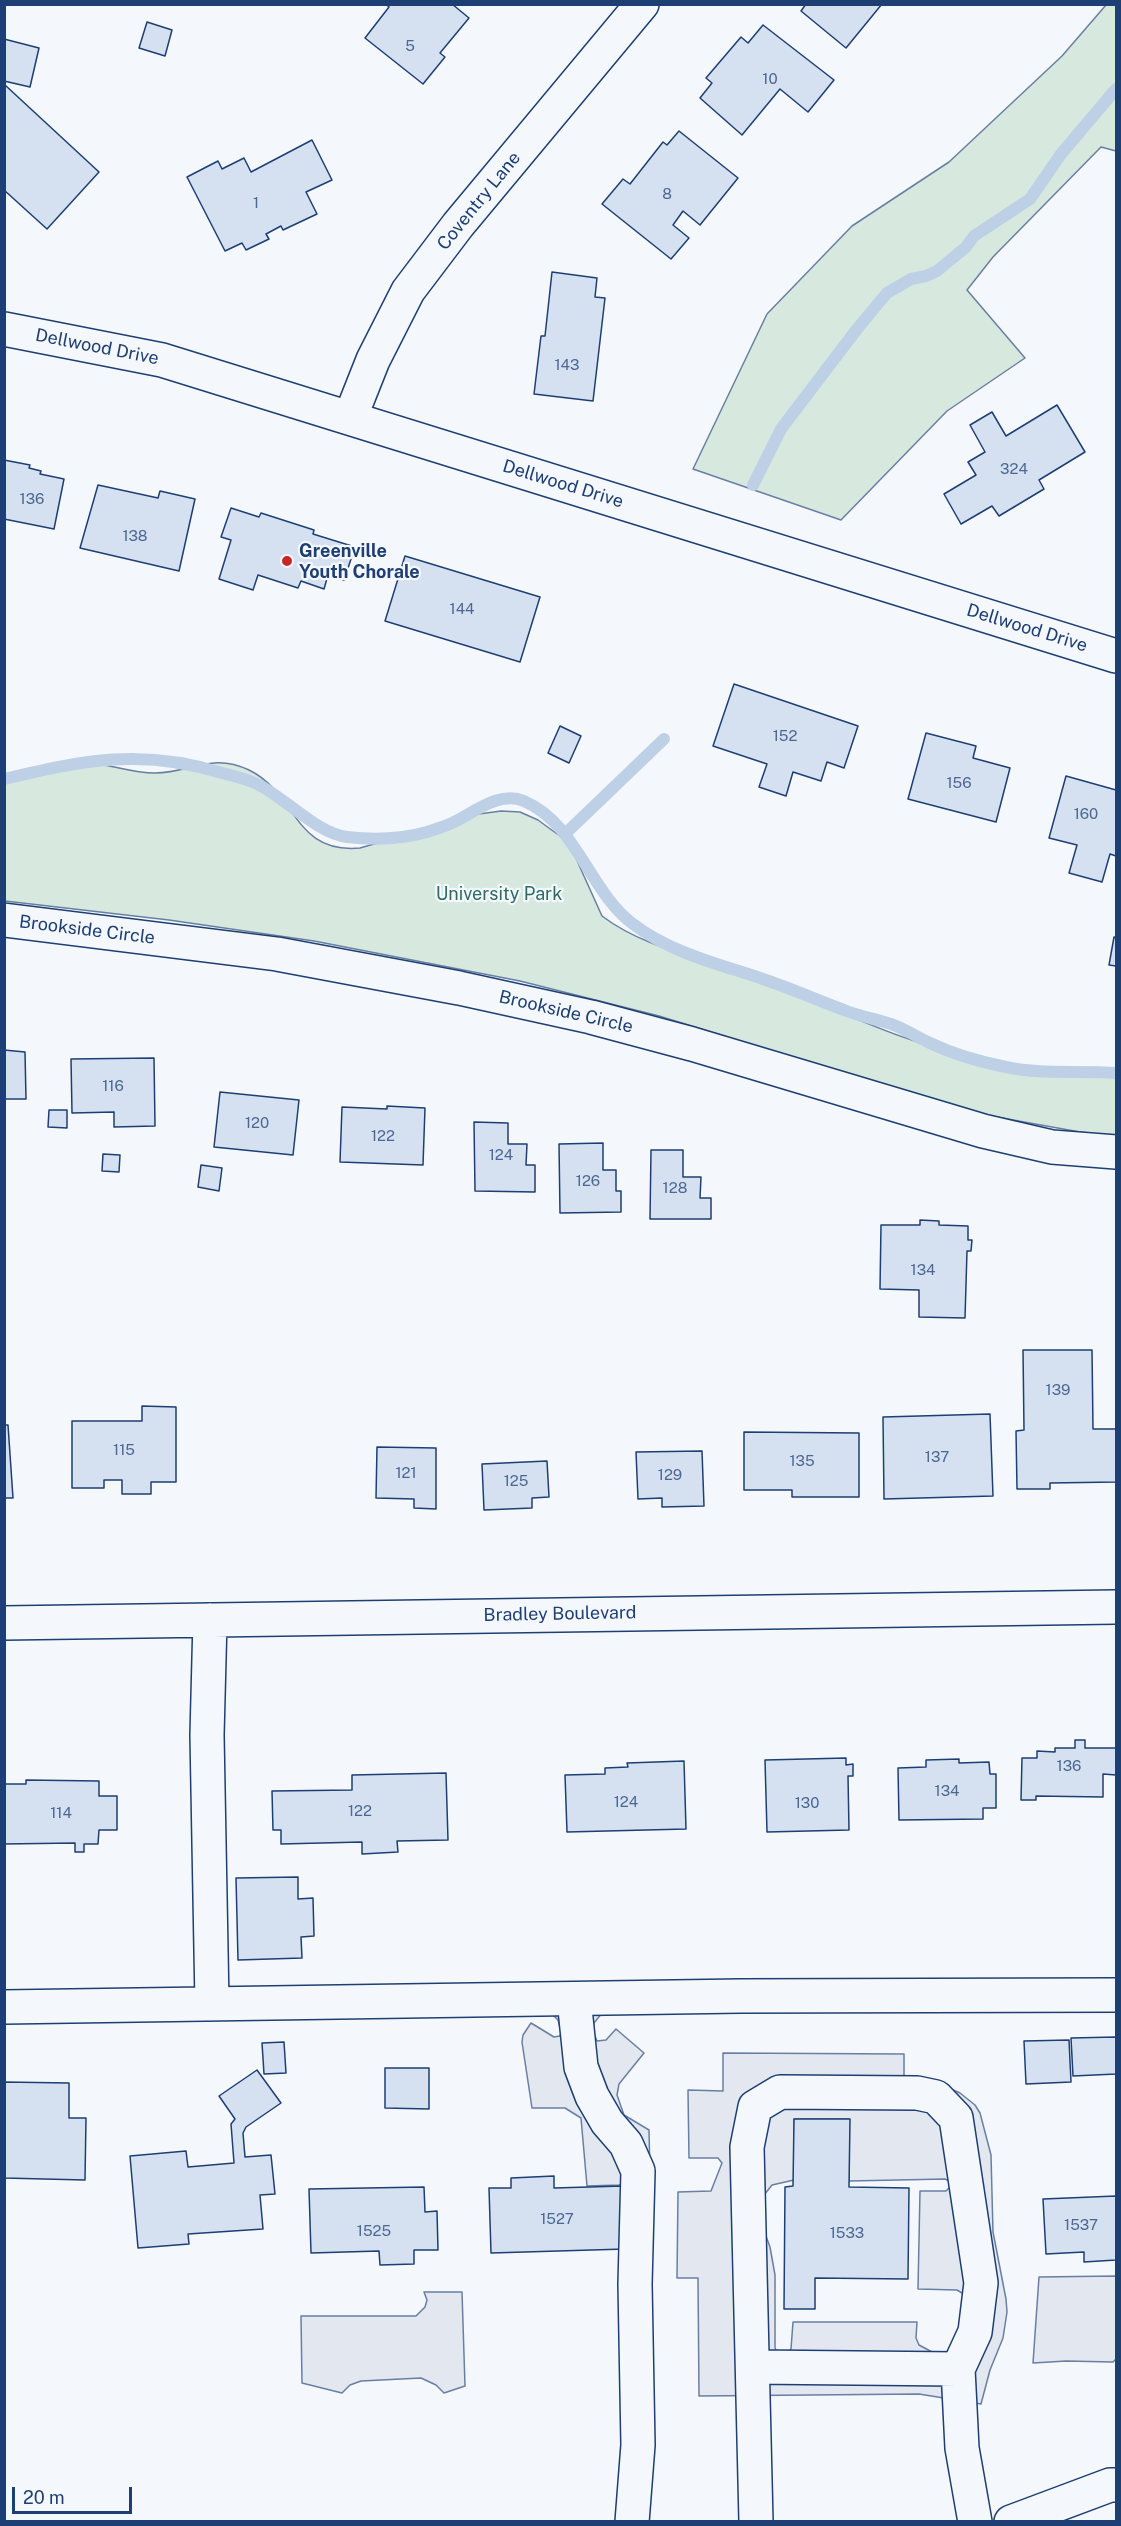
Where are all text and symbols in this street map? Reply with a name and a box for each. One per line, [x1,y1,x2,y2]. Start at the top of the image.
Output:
house number: 5 [405,37,415,55]
house number: 10 [762,70,778,88]
street label: Coventry Lane [433,147,525,255]
house number: 8 [662,185,672,203]
house number: 1 [253,194,259,212]
street label: Dellwood Drive [33,324,161,370]
house number: 143 [555,356,579,374]
street label: Dellwood Drive [500,455,626,513]
house number: 324 [1000,460,1028,478]
house number: 136 [20,490,44,508]
house number: 138 [122,527,148,545]
place label: Greenville Youth Chorale [299,540,420,582]
marker: Greenville Youth Chorale [280,554,294,568]
street label: Dellwood Drive [964,599,1090,657]
house number: 144 [450,600,474,618]
house number: 152 [773,727,797,745]
house number: 156 [946,774,972,792]
house number: 160 [1074,805,1098,823]
park label: University Park [436,883,562,905]
street label: Brookside Circle [18,911,156,949]
street label: Brookside Circle [497,986,635,1038]
house number: 116 [102,1077,124,1095]
house number: 120 [245,1114,269,1132]
house number: 122 [371,1127,395,1145]
house number: 124 [489,1146,513,1164]
house number: 126 [576,1172,600,1190]
house number: 128 [663,1179,687,1197]
house number: 134 [911,1261,935,1279]
house number: 139 [1046,1381,1070,1399]
house number: 115 [113,1441,135,1459]
house number: 137 [925,1448,949,1466]
house number: 135 [789,1452,815,1470]
house number: 121 [395,1464,417,1482]
house number: 129 [658,1466,682,1484]
house number: 125 [504,1472,528,1490]
street label: Bradley Boulevard [483,1602,637,1626]
house number: 136 [1057,1757,1081,1775]
house number: 134 [935,1782,959,1800]
house number: 124 [614,1793,638,1811]
house number: 130 [795,1794,819,1812]
house number: 122 [348,1802,372,1820]
house number: 114 [50,1804,72,1822]
house number: 1527 [540,2210,574,2228]
house number: 1537 [1064,2216,1098,2234]
house number: 1525 [357,2222,391,2240]
house number: 1533 [830,2224,864,2242]
scale bar [15,2475,135,2513]
text: 20 m [23,2487,65,2508]

